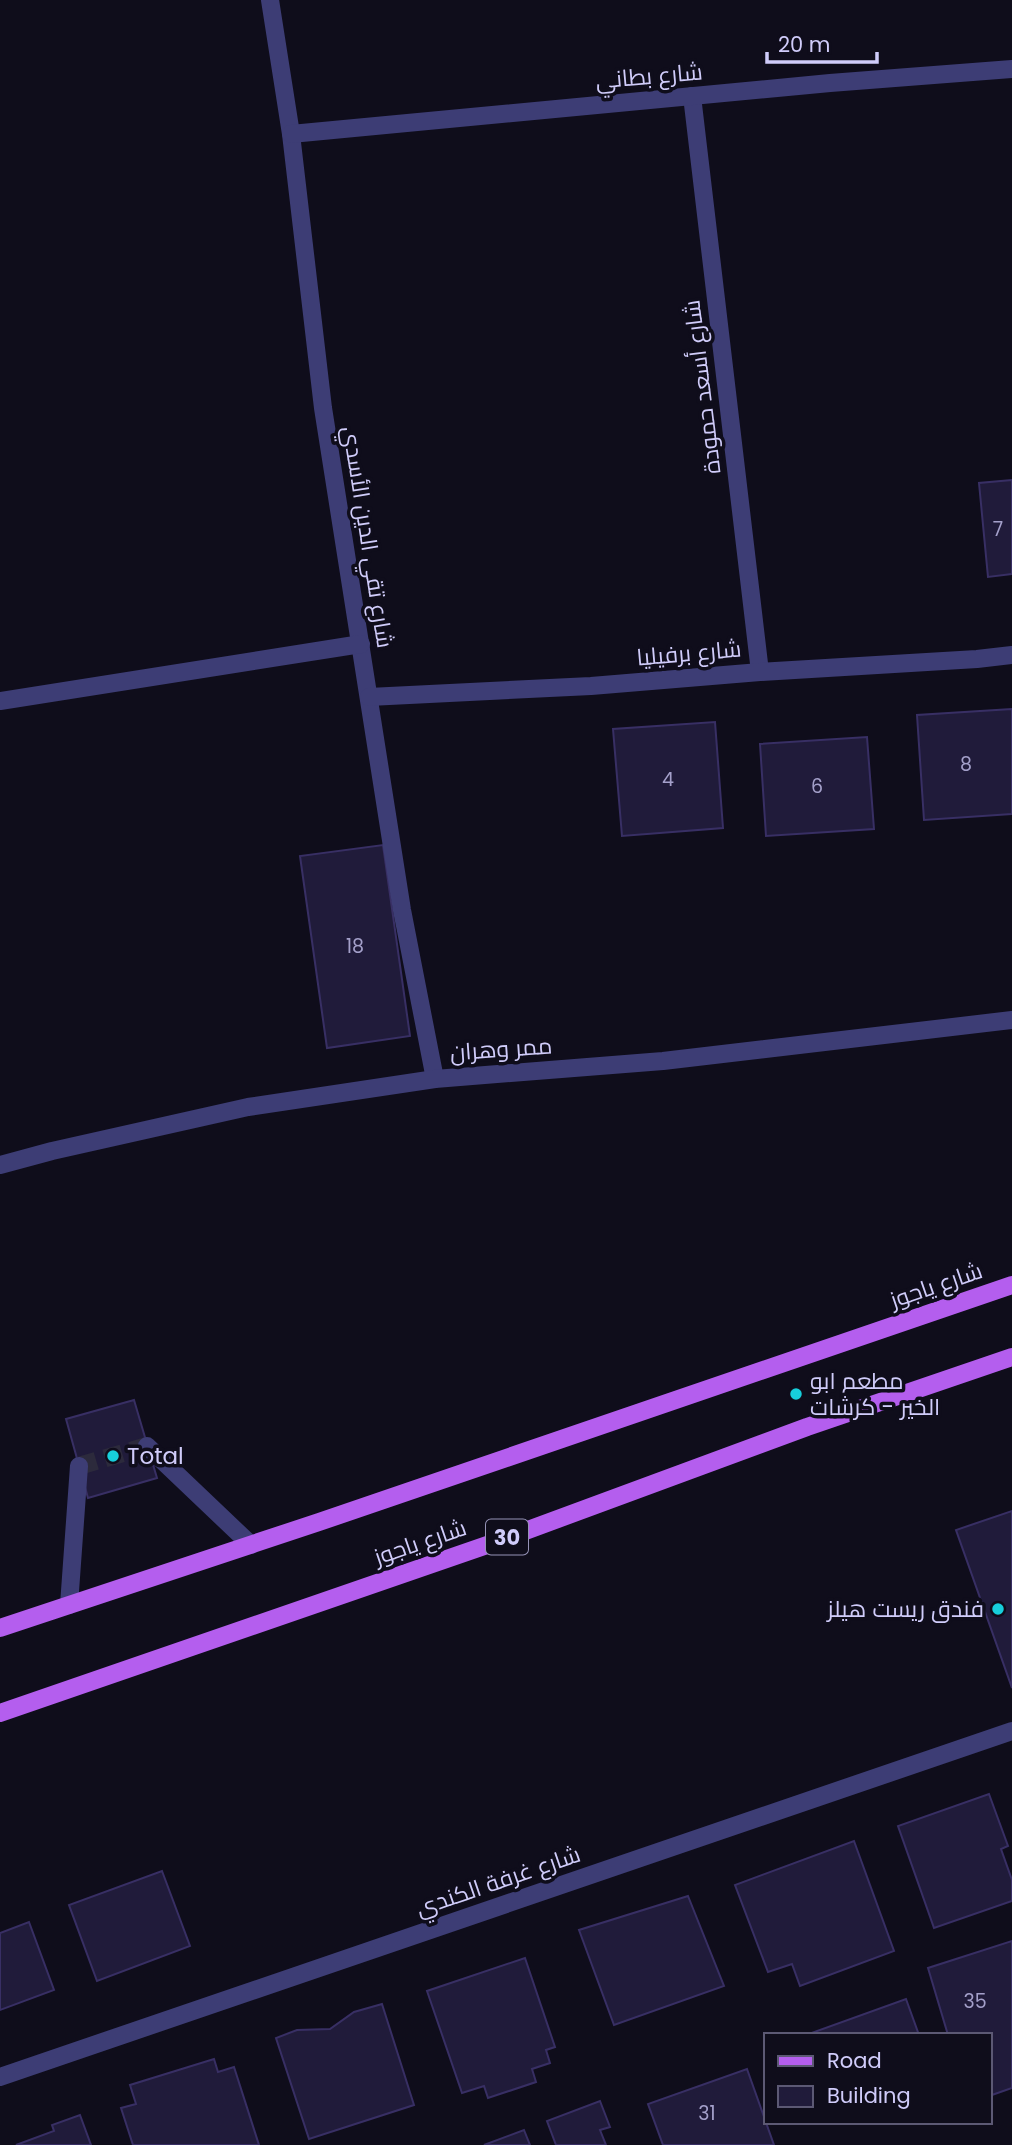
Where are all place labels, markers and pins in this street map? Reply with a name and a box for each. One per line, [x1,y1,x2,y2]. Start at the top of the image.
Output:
place label: مطعم ابو الخير - كرشات [810,1365,940,1423]
marker: مطعم ابو الخير - كرشات [788,1386,804,1402]
place label: Total [127,1440,184,1472]
marker: Total [105,1448,121,1464]
place label: فندق ريست هيلز [825,1593,984,1625]
marker: فندق ريست هيلز [990,1601,1006,1617]

